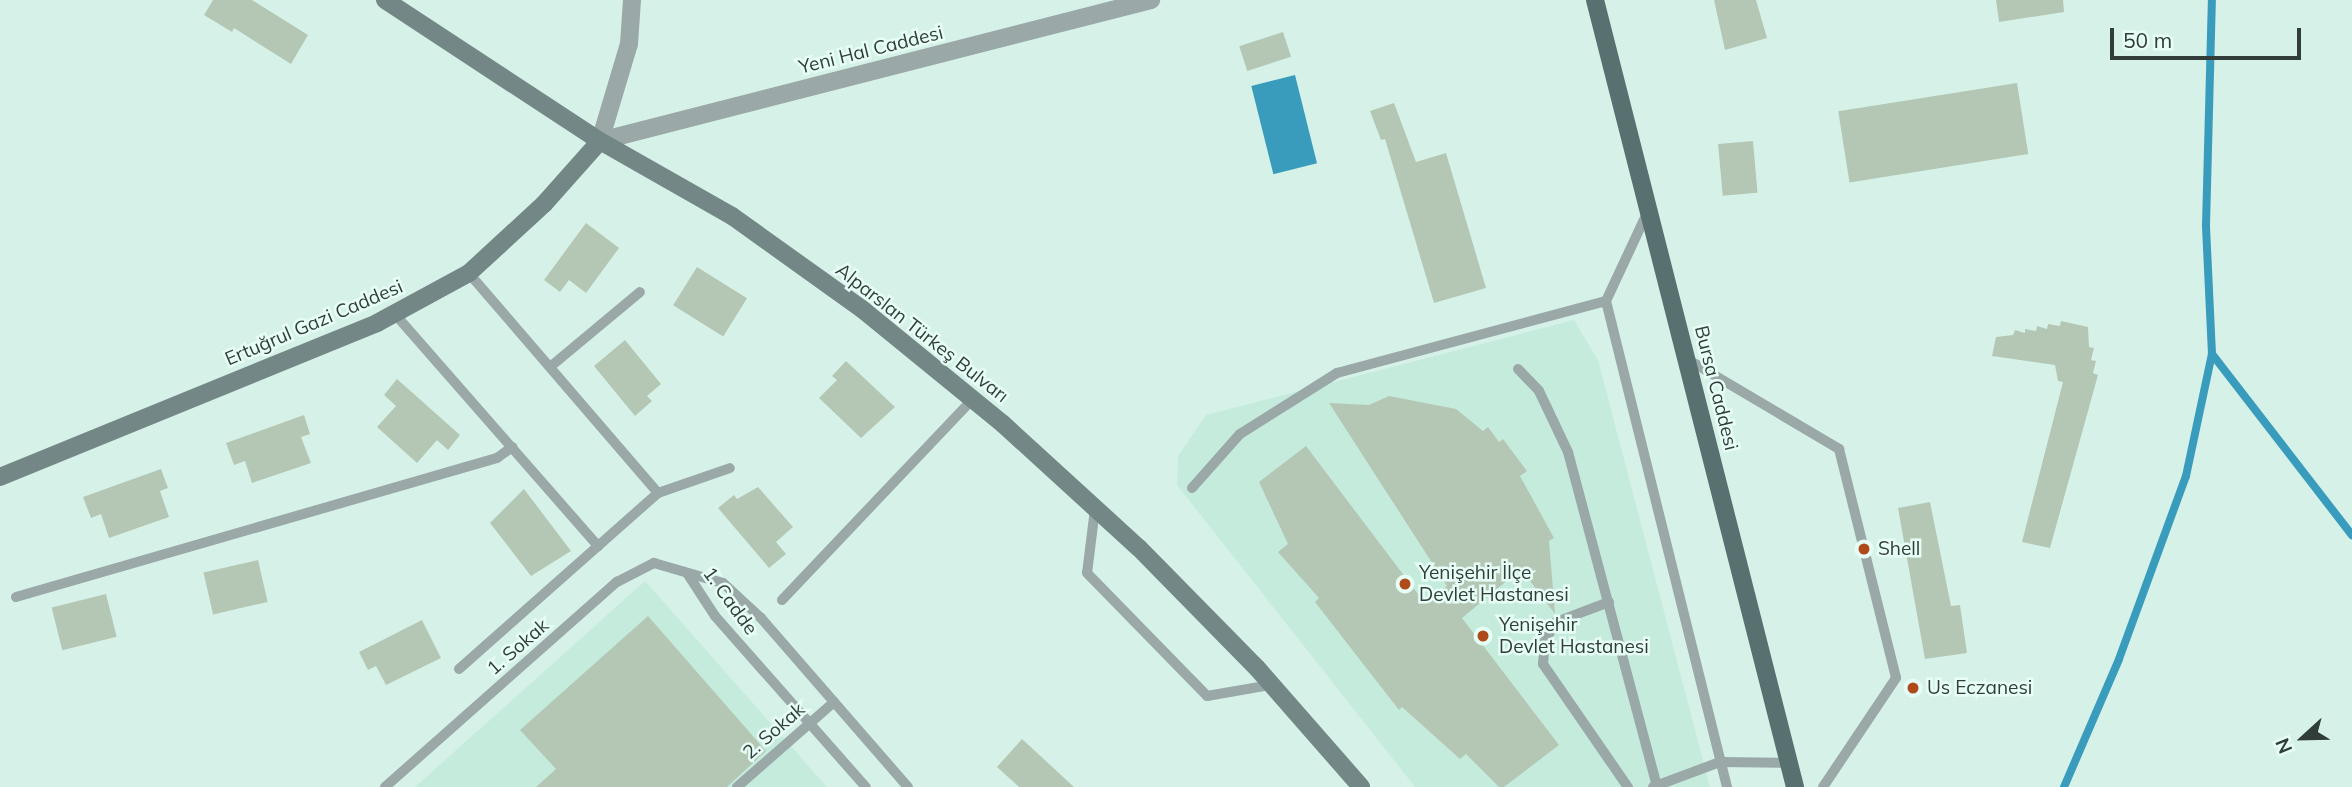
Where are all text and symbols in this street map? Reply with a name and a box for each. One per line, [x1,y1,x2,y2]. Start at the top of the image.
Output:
scale bar [2114,14,2305,58]
street label: Yeni Hal Caddesi [797,21,945,79]
text: 50 m [2123,27,2172,53]
street label: Alparslan Türkeş Bulvarı [831,258,1013,408]
street label: Ertuğrul Gazi Caddesi [222,275,406,371]
street label: Bursa Caddesi [1689,323,1743,453]
place label: Shell [1878,538,1920,560]
marker: Shell [1856,541,1872,557]
place label: Yenişehir İlçe Devlet Hastanesi [1419,562,1569,606]
street label: 1. Cadde [698,563,762,639]
marker: Yenişehir İlçe Devlet Hastanesi [1397,576,1413,592]
street label: 1. Sokak [483,614,553,680]
place label: Yenişehir Devlet Hastanesi [1499,614,1649,658]
marker: Yenişehir Devlet Hastanesi [1473,626,1493,646]
place label: Us Eczanesi [1927,677,2032,699]
marker: Us Eczanesi [1905,680,1921,696]
street label: 2. Sokak [739,698,809,764]
north arrow [2268,703,2338,773]
text: N [2270,735,2297,757]

